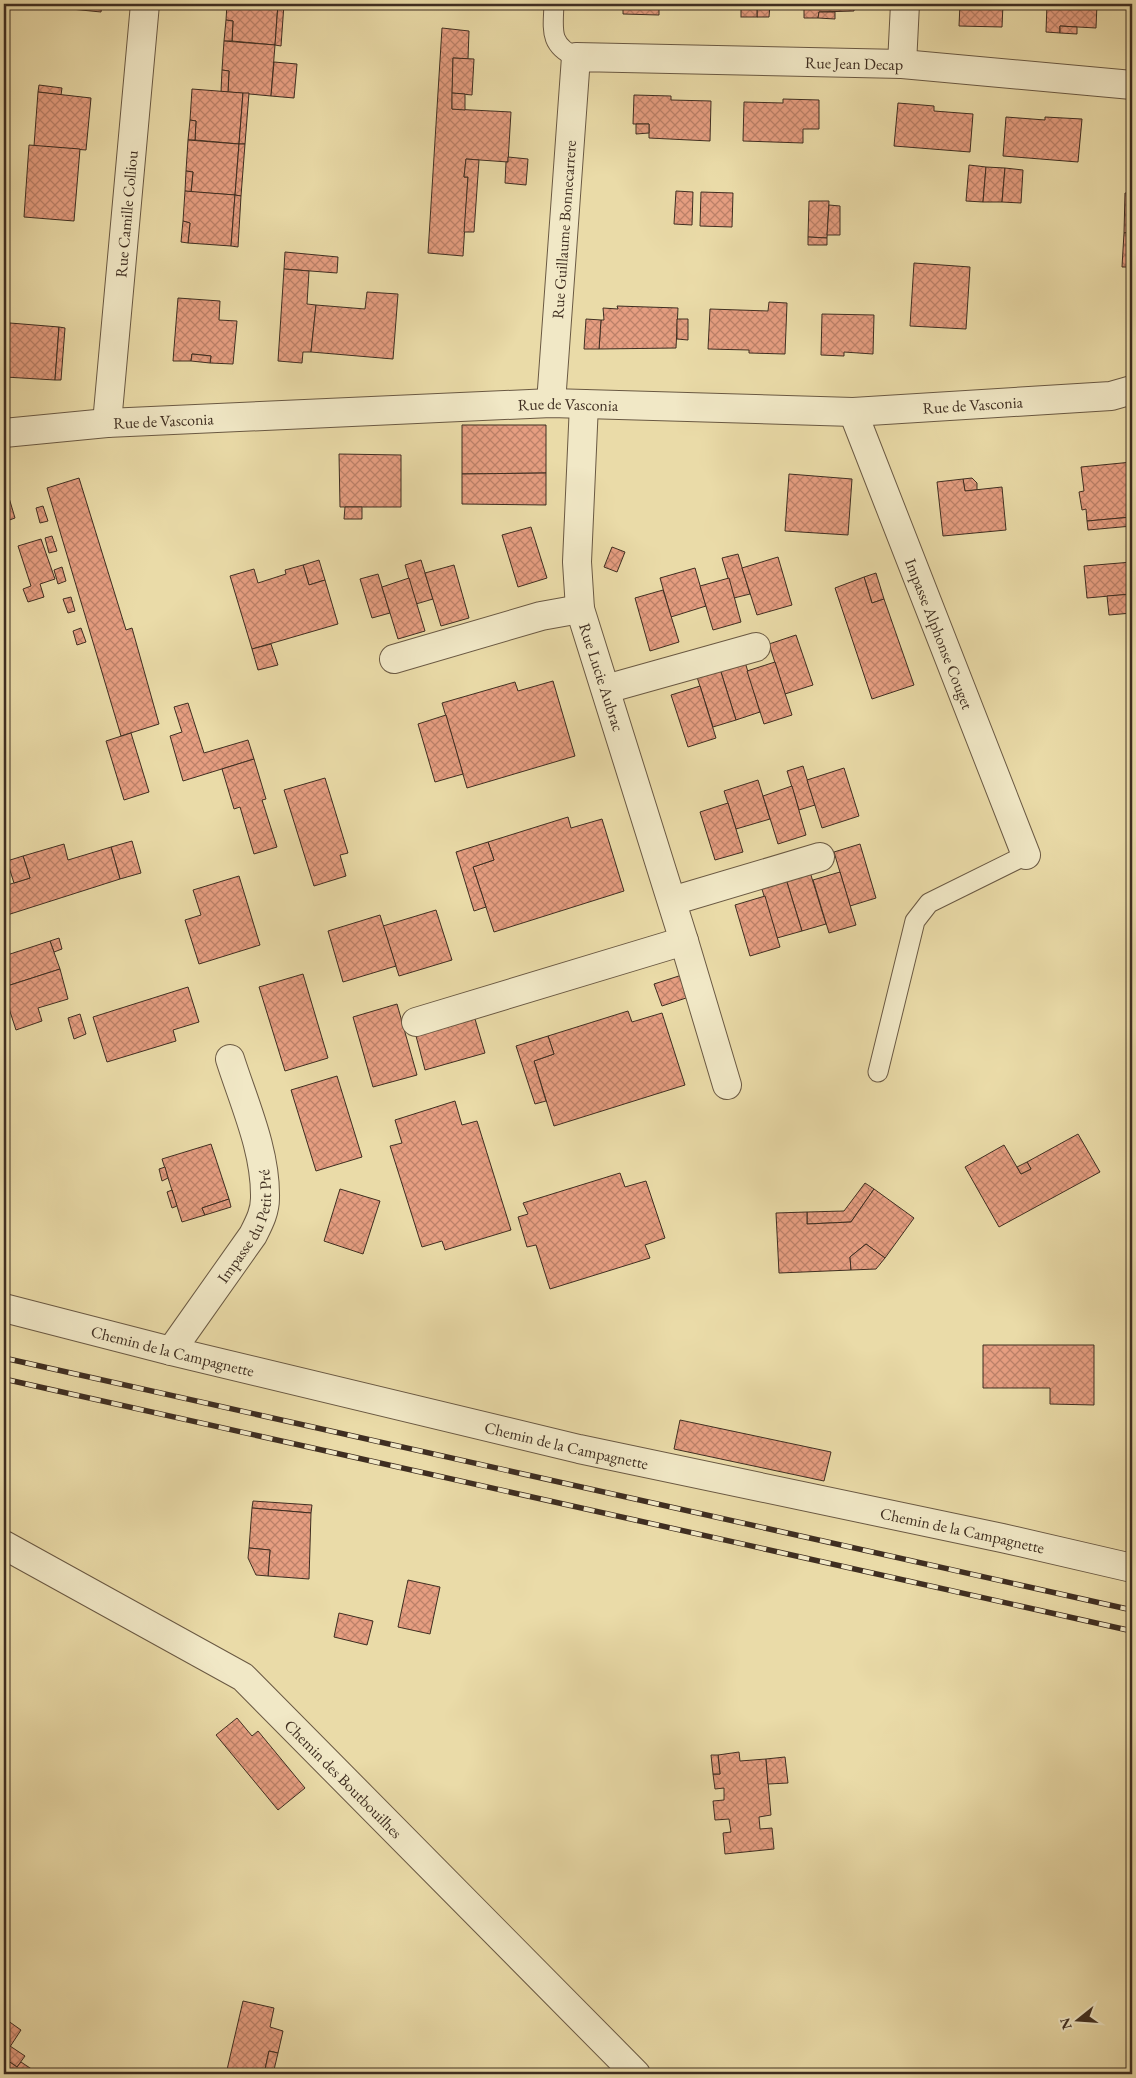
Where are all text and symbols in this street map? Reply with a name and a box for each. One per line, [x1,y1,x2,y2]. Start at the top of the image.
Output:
street label: Rue Jean Decap [805,52,903,75]
street label: Rue Guillaume Bonnecarrere [547,139,581,320]
street label: Rue Camille Colliou [110,149,143,278]
street label: Rue de Vasconia [922,391,1024,419]
street label: Rue de Vasconia [517,393,619,416]
street label: Rue de Vasconia [113,408,215,434]
street label: Impasse Alphonse Couget [900,555,978,712]
street label: Rue Lucie Aubrac [574,620,629,734]
street label: Impasse du Petit Pré [213,1168,276,1287]
street label: Chemin de la Campagnette [89,1321,256,1382]
street label: Chemin de la Campagnette [482,1417,650,1474]
street label: Chemin de la Campagnette [878,1503,1047,1558]
street label: Chemin des Boutbouilhes [280,1715,407,1843]
north arrow [1054,1996,1104,2046]
text: N [1055,2015,1076,2032]

